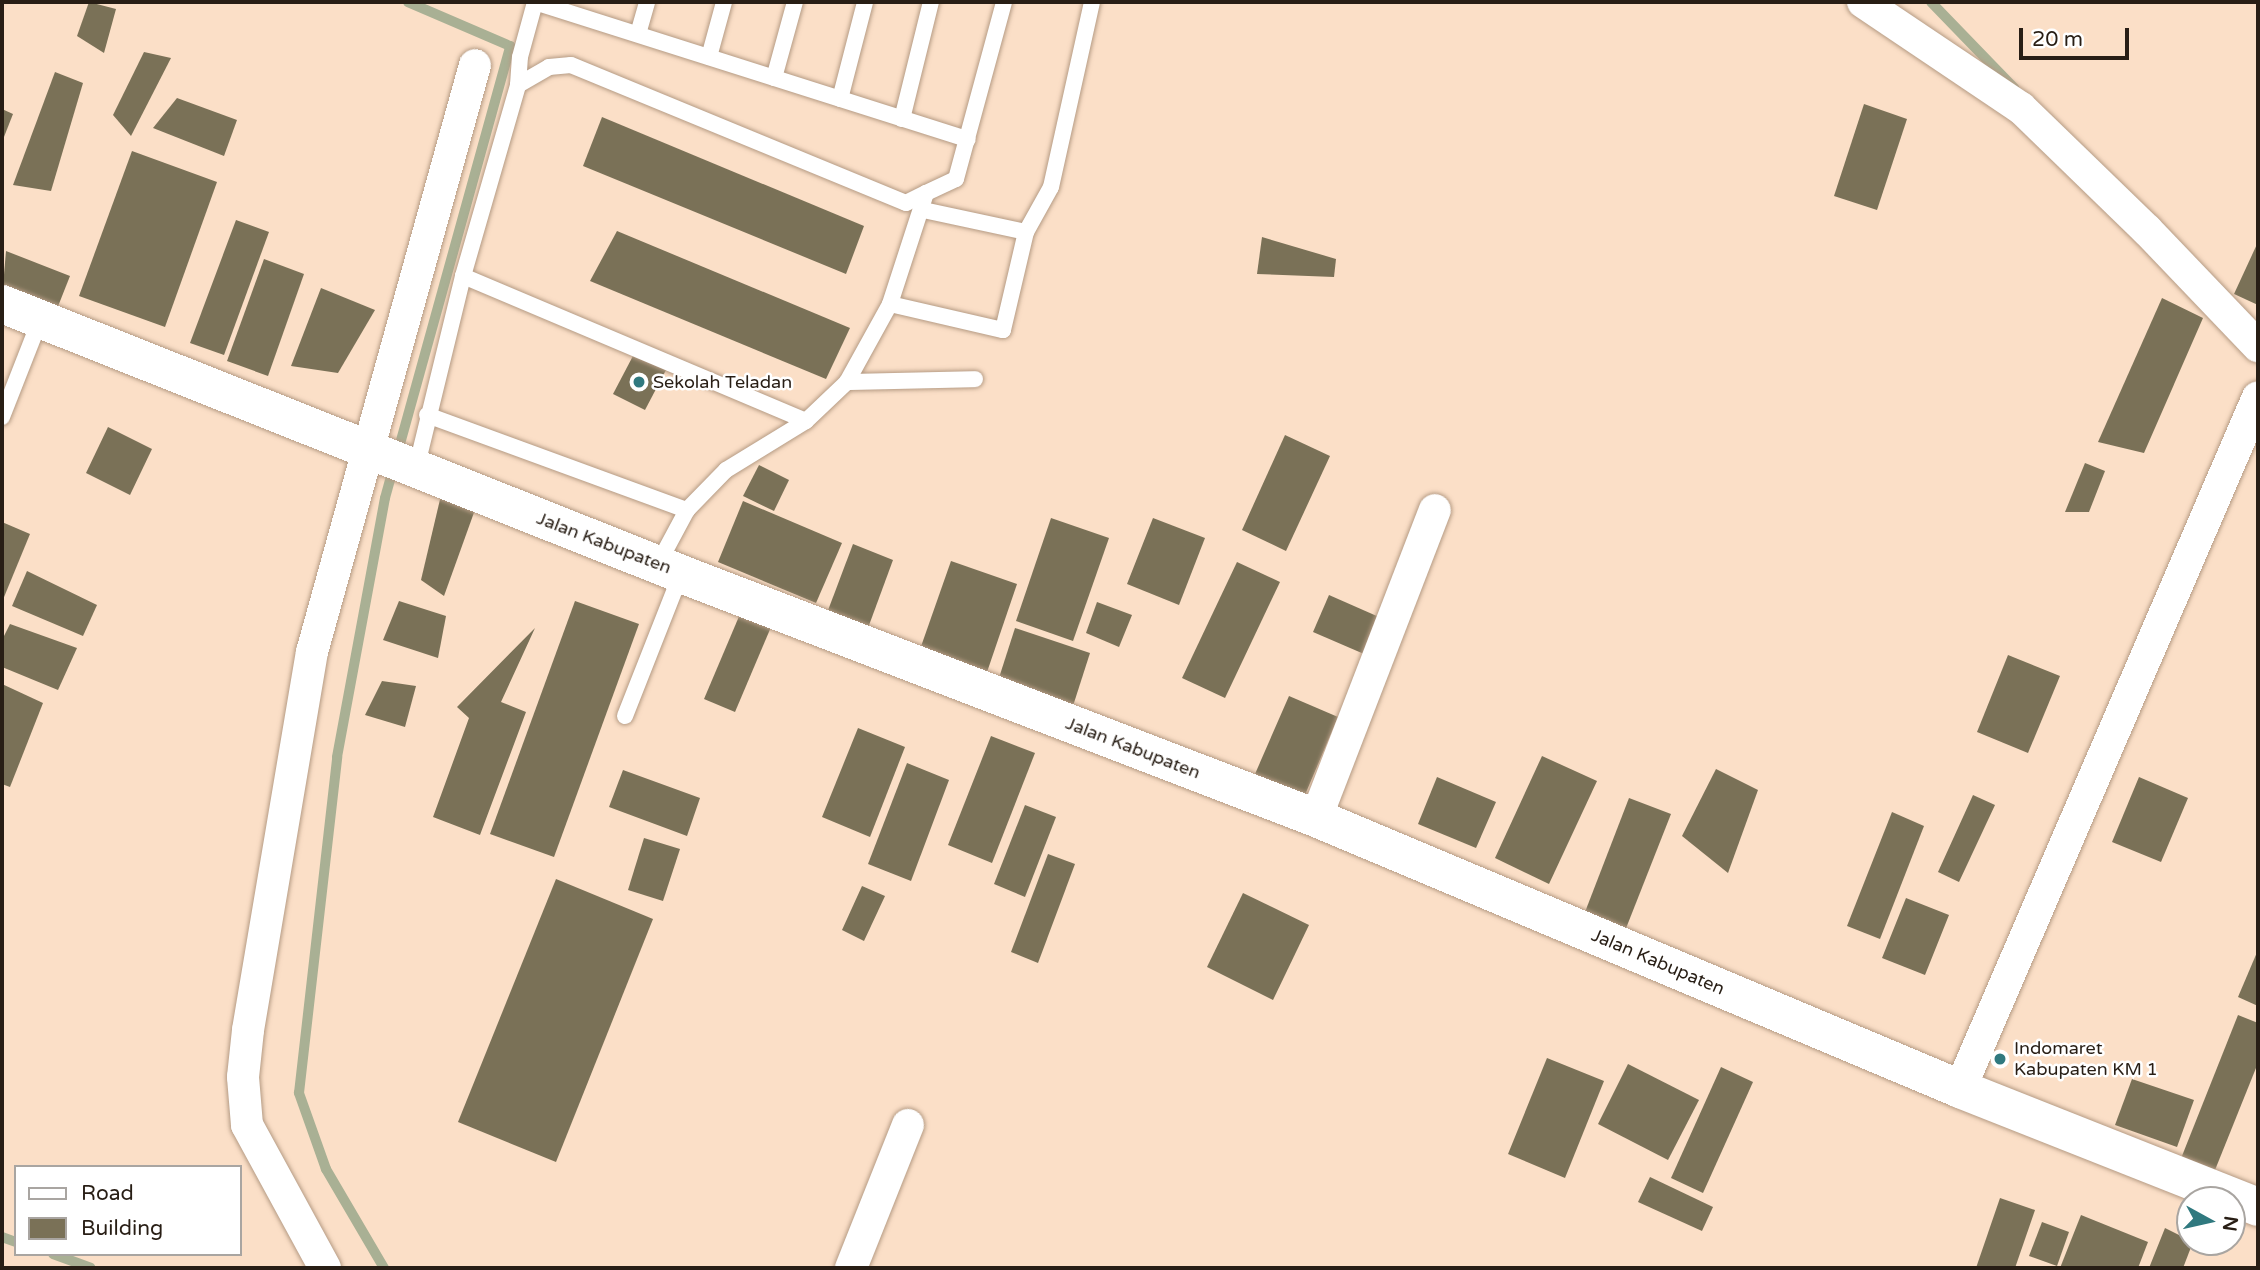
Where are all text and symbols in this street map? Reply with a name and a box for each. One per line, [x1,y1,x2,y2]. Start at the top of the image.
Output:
scale bar [2022,14,2132,58]
text: 20 m [2032,27,2083,52]
place label: Sekolah Teladan [653,371,792,393]
marker: Sekolah Teladan [631,374,647,390]
street label: Jalan Kabupaten [534,507,674,579]
street label: Jalan Kabupaten [1063,712,1203,784]
street label: Jalan Kabupaten [1588,924,1728,1000]
place label: Indomaret Kabupaten KM 1 [2014,1038,2158,1080]
marker: Indomaret Kabupaten KM 1 [1992,1051,2008,1067]
legend [14,1165,242,1256]
text: Road [81,1181,134,1206]
north arrow [2176,1186,2246,1256]
text: N [2218,1215,2242,1233]
text: Building [81,1216,163,1241]

